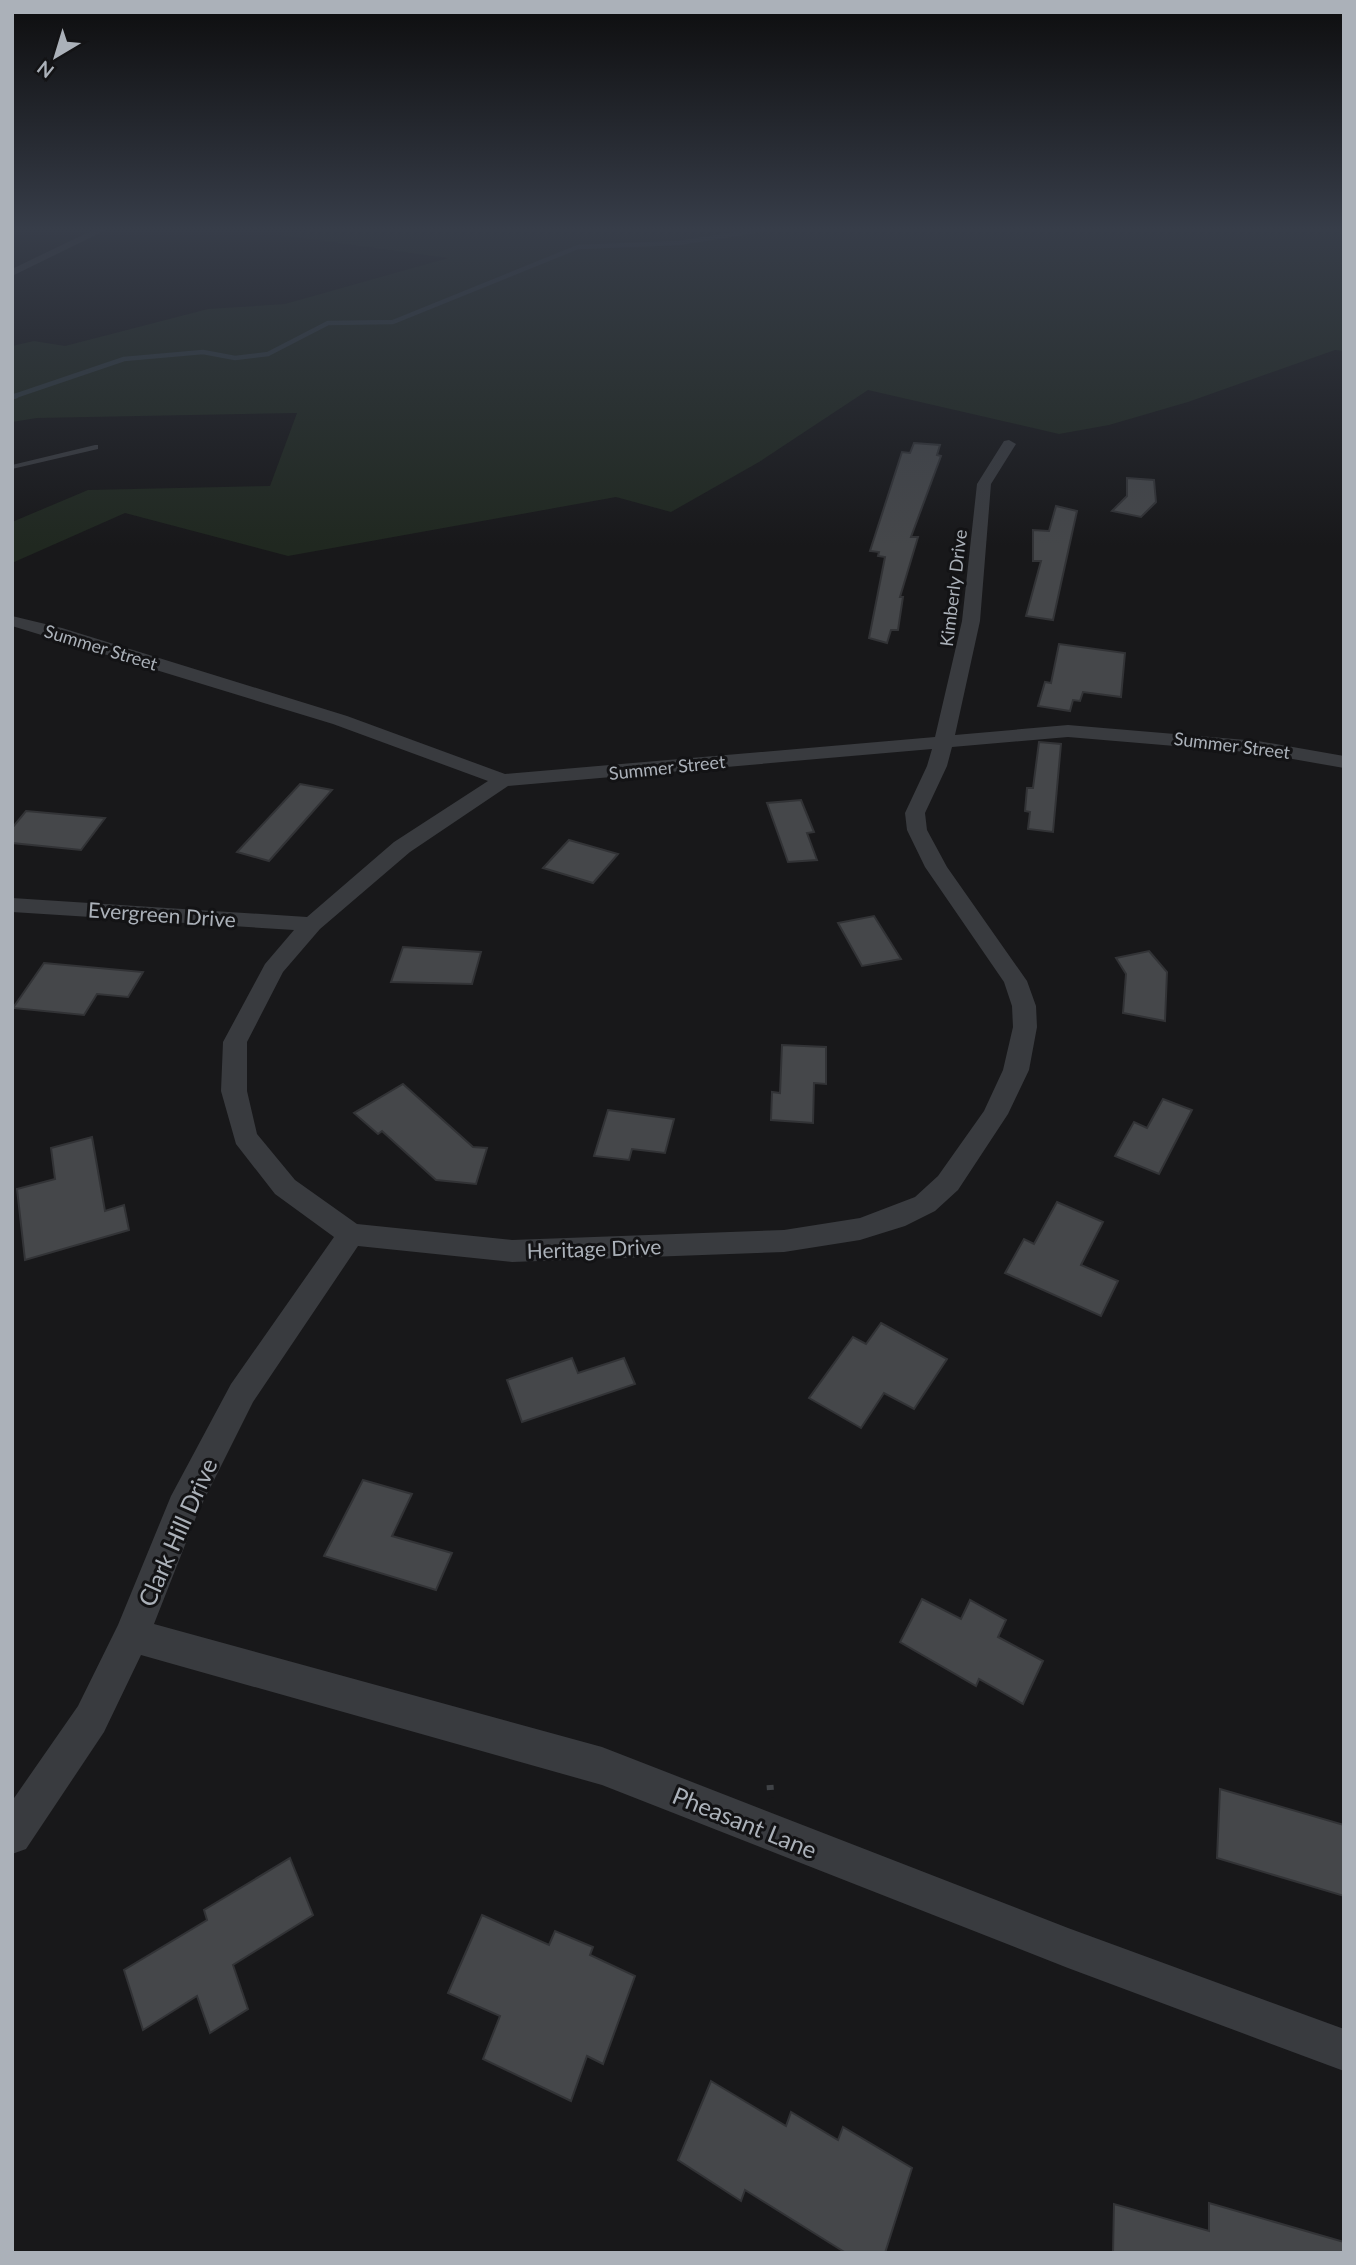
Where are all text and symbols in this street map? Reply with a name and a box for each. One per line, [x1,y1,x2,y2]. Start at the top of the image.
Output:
north arrow [21,21,91,91]
text: N [32,56,58,83]
street label: Kimberly Drive [935,528,971,648]
street label: Summer Street [42,619,161,675]
street label: Summer Street [1173,727,1292,763]
street label: Summer Street [608,750,727,784]
street label: Evergreen Drive [87,896,237,932]
street label: Heritage Drive [526,1233,662,1263]
street label: Clark Hill Drive [131,1453,223,1611]
street label: Pheasant Lane [669,1780,821,1864]

